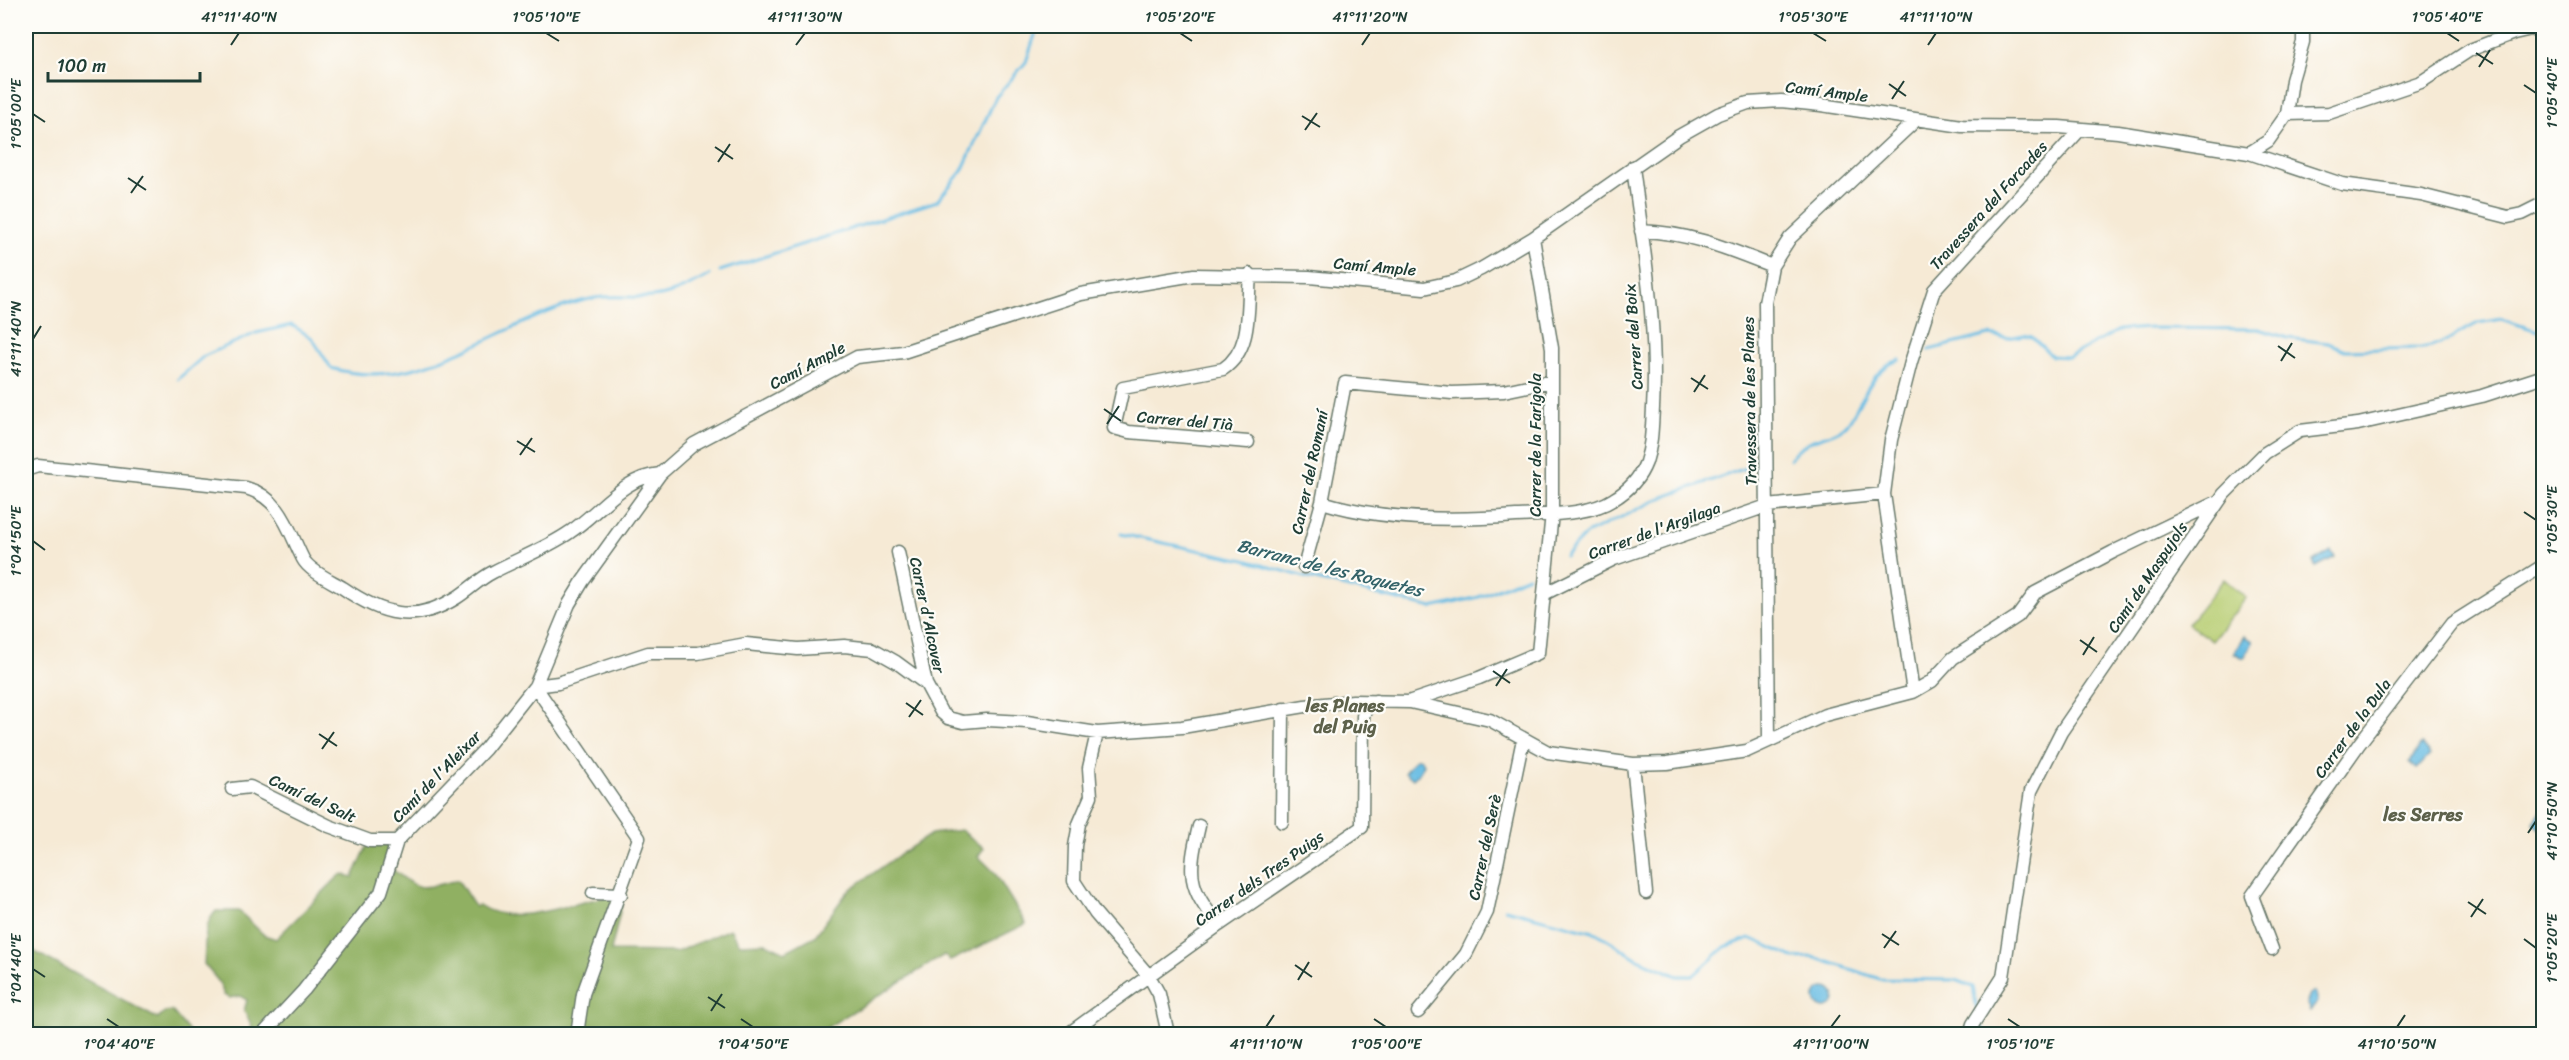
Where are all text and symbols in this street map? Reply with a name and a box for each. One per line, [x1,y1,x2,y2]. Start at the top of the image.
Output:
text: 41°11'40"N [201,4,278,30]
text: 1°05'10"E [512,4,581,30]
text: 41°11'30"N [767,4,843,30]
text: 1°05'20"E [1145,4,1217,30]
text: 41°11'20"N [1332,4,1408,30]
text: 1°05'30"E [1778,4,1849,30]
text: 41°11'10"N [1899,4,1973,30]
text: 1°05'40"E [2412,4,2484,30]
scale bar [48,45,200,83]
text: 100 m [57,50,106,82]
text: 1°05'40"E [2539,56,2565,128]
street label: Camí Ample [1784,72,1870,111]
text: 1°05'00"E [3,77,29,149]
street label: Travessera del Forcades [1922,133,2055,277]
street label: Camí Ample [1332,248,1418,285]
street label: Carrer del Boix [1615,282,1652,391]
text: 41°11'40"N [3,300,29,377]
street label: Travessera de les Planes [1734,316,1765,486]
street label: Camí Ample [764,333,851,398]
street label: Carrer de la Farigola [1521,372,1550,517]
street label: Carrer del Tià [1136,402,1234,439]
street label: Carrer del Romaní [1282,405,1337,537]
text: 1°05'30"E [2539,484,2565,555]
street label: Carrer de l'Argilaga [1584,493,1725,568]
text: 1°04'50"E [3,504,29,576]
street label: Camí de Maspujols [2099,515,2196,639]
water label: Barranc de les Roquetes [1234,529,1429,607]
street label: Carrer d'Alcover [901,554,954,677]
street label: Carrer de la Dula [2306,672,2399,784]
district label: les Planes del Puig [1304,690,1385,743]
street label: Camí de l'Aleixar [384,722,490,830]
street label: Camí del Salt [264,765,361,831]
text: 41°10'50"N [2539,781,2565,861]
street label: Carrer del Serè [1459,791,1510,903]
district label: les Serres [2382,799,2464,831]
street label: Carrer dels Tres Puigs [1188,822,1331,934]
text: 1°05'20"E [2539,911,2565,983]
text: 1°04'40"E [3,932,29,1004]
text: 1°04'40"E [84,1031,156,1057]
text: 1°04'50"E [718,1031,790,1057]
text: 41°11'10"N [1229,1031,1303,1057]
text: 1°05'00"E [1351,1031,1423,1057]
text: 41°11'00"N [1793,1031,1870,1057]
text: 1°05'10"E [1986,1031,2055,1057]
text: 41°10'50"N [2358,1031,2437,1057]

